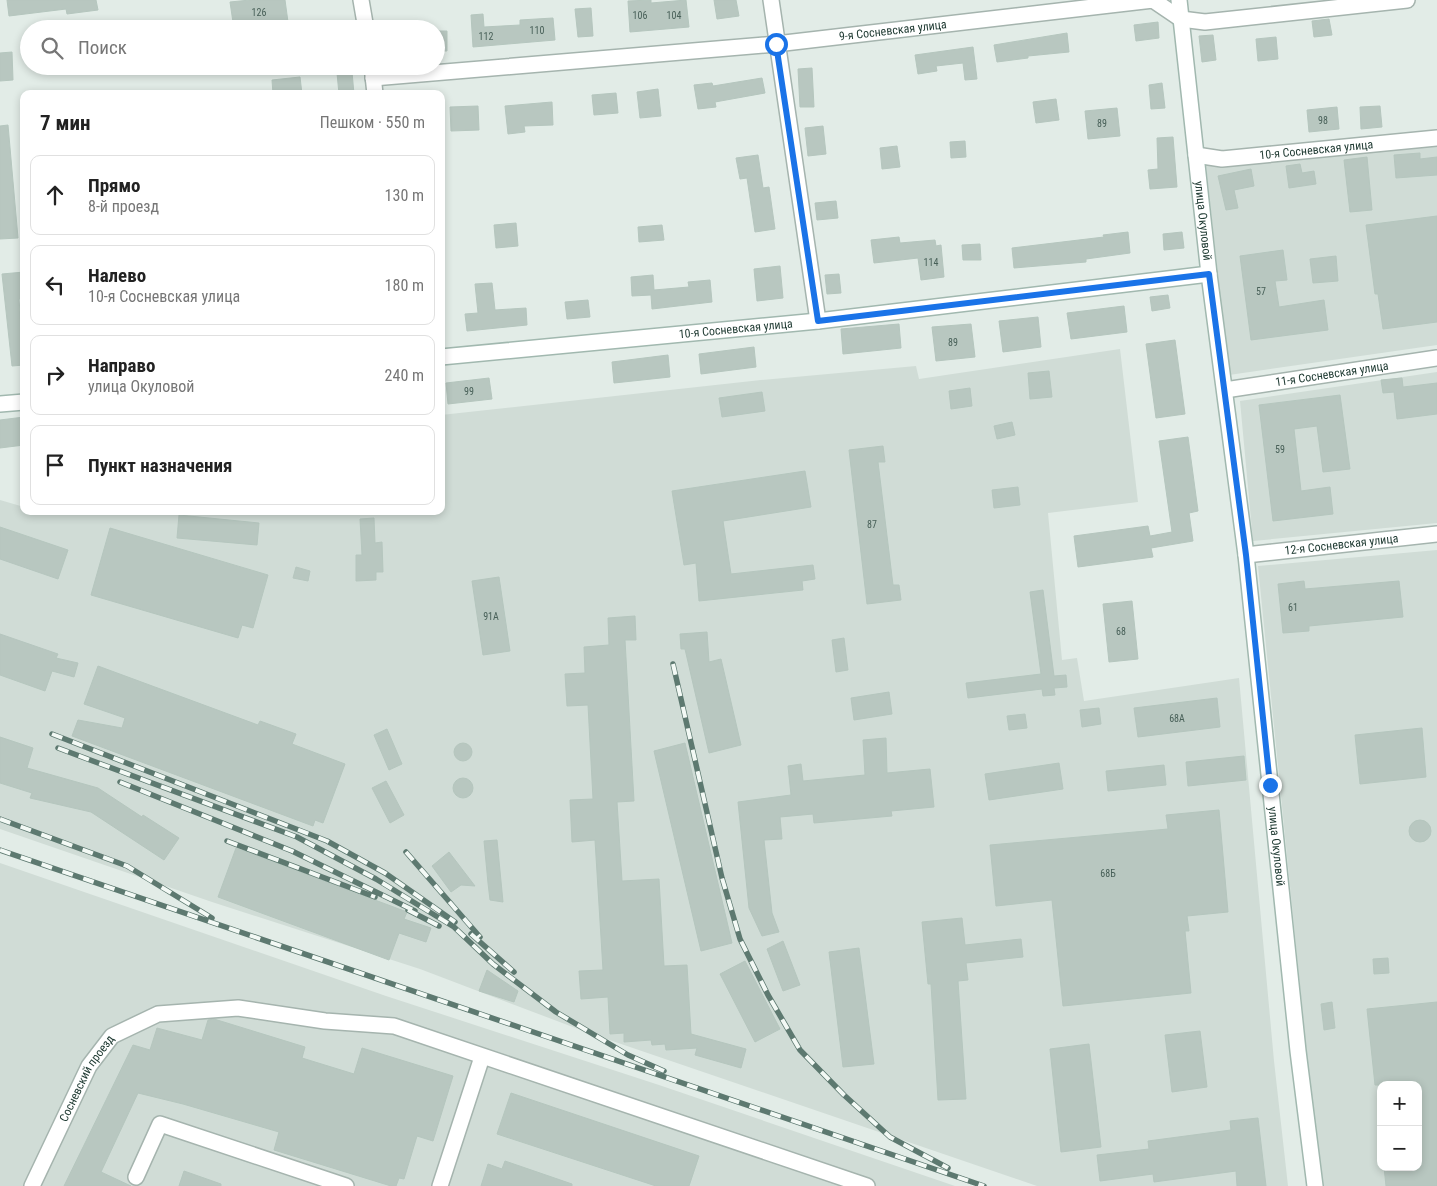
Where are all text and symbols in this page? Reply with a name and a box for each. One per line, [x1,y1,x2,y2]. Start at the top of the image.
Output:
house number: 126 [252,7,266,18]
house number: 106 [633,10,647,21]
house number: 104 [667,10,681,21]
street label: 9-я Сосневская улица [838,17,948,44]
search box [20,20,445,75]
house number: 110 [530,25,544,36]
house number: 112 [479,31,493,42]
route start [765,33,788,56]
icon: search [38,34,66,62]
text: Поиск [78,36,127,59]
text: 7 мин [40,111,90,135]
text: Пешком · 550 m [320,113,425,132]
house number: 98 [1318,115,1328,126]
house number: 89 [1097,118,1107,129]
street label: 10-я Сосневская улица [1259,137,1374,162]
text: Прямо [88,174,141,197]
street label: улица Окуловой [1192,180,1214,261]
icon: ahead [41,181,69,209]
text: 130 m [385,186,424,205]
text: 8-й проезд [88,197,159,216]
house number: 114 [924,257,938,268]
text: Налево [88,264,146,287]
icon: left [41,271,69,299]
text: 180 m [385,276,424,295]
house number: 57 [1256,286,1266,297]
text: 10-я Сосневская улица [88,287,240,306]
street label: 10-я Сосневская улица [678,316,793,341]
house number: 89 [948,337,958,348]
text: Направо [88,354,155,377]
street label: 11-я Сосневская улица [1274,358,1390,389]
icon: right [41,361,69,389]
text: 240 m [385,366,424,385]
text: улица Окуловой [88,377,194,396]
house number: 99 [464,386,474,397]
house number: 59 [1275,444,1285,455]
icon: arrive [41,451,69,479]
text: Пункт назначения [88,454,232,477]
house number: 87 [867,519,877,530]
street label: 12-я Сосневская улица [1284,531,1399,558]
house number: 61 [1288,602,1298,613]
house number: 91А [483,611,499,622]
house number: 68 [1116,626,1126,637]
house number: 68А [1169,713,1185,724]
route end [1259,774,1282,797]
street label: улица Окуловой [1265,806,1288,887]
house number: 68Б [1100,868,1116,879]
street label: Сосневский проезд [57,1032,118,1124]
map controls [1377,1081,1422,1171]
button: + [1377,1081,1422,1126]
button: − [1377,1126,1422,1171]

